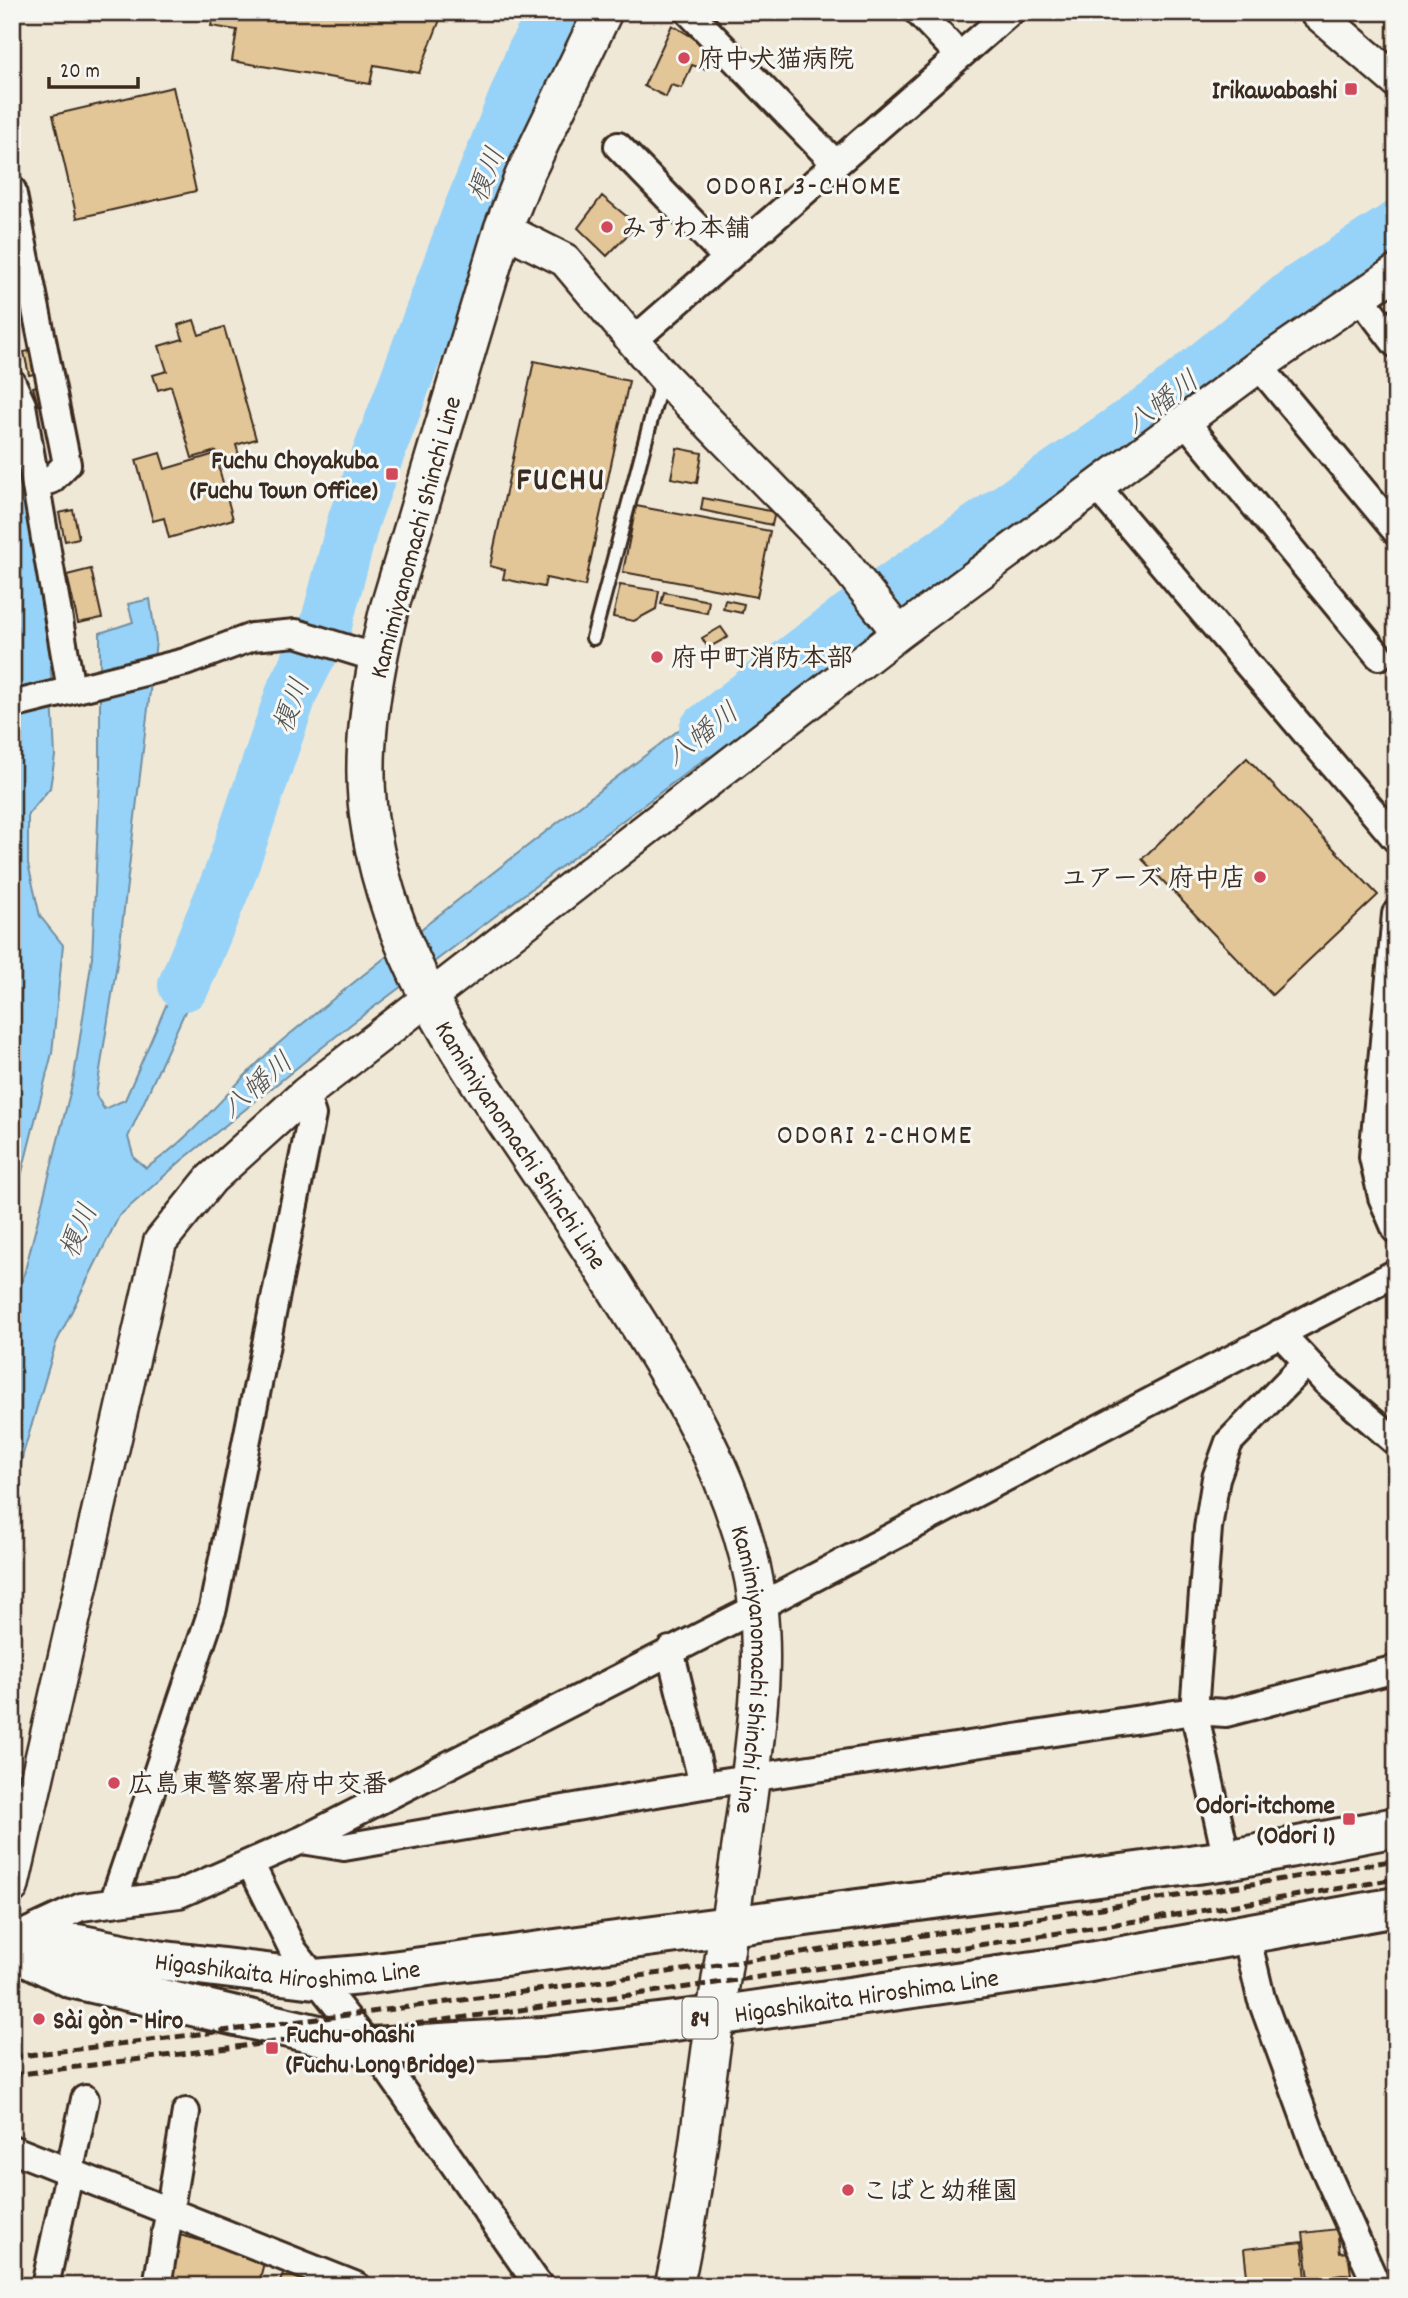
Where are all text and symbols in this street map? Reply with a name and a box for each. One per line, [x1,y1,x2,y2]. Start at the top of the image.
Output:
place label: 府中犬猫病院 [698,43,854,80]
scale bar [49,46,138,90]
marker: 府中犬猫病院 [676,50,692,66]
text: 20 m [60,58,100,88]
place label: Irikawabashi [1212,74,1337,111]
marker: Irikawabashi [1343,81,1359,97]
water label: 榎川 [461,142,519,209]
district label: ODORI 3-CHOME [706,169,902,209]
place label: みすわ本舗 [621,212,750,249]
marker: みすわ本舗 [599,219,615,235]
water label: 八幡川 [1118,364,1210,446]
street label: Kamimiyanomachi Shinchi Line [362,393,473,683]
place label: Fuchu Choyakuba (Fuchu Town Office) [190,444,379,511]
district label: FUCHU [516,459,606,506]
marker: Fuchu Choyakuba (Fuchu Town Office) [384,466,400,482]
place label: 府中町消防本部 [671,642,853,679]
marker: 府中町消防本部 [649,649,665,665]
water label: 榎川 [266,673,323,740]
water label: 八幡川 [659,695,749,779]
place label: ユアーズ 府中店 [1061,862,1246,899]
marker: ユアーズ 府中店 [1252,869,1268,885]
street label: Kamimiyanomachi Shinchi Line [424,1015,614,1278]
water label: 八幡川 [214,1045,304,1130]
district label: ODORI 2-CHOME [777,1118,973,1158]
water label: 榎川 [52,1198,111,1266]
street label: Kamimiyanomachi Shinchi Line [719,1521,776,1816]
place label: 広島東警察署府中交番 [128,1768,388,1805]
marker: 広島東警察署府中交番 [106,1775,122,1791]
place label: Odori-itchome (Odori 1) [1195,1789,1335,1856]
marker: Odori-itchome (Odori 1) [1341,1811,1357,1827]
street label: Higashikaita Hiroshima Line [152,1945,423,2001]
street label: Higashikaita Hiroshima Line [732,1961,1001,2035]
road number: 84 [682,1997,718,2038]
place label: Sài gòn - Hiro [53,2004,184,2041]
marker: Sài gòn - Hiro [31,2011,47,2027]
place label: Fuchu-ohashi (Fuchu Long Bridge) [286,2018,475,2085]
marker: Fuchu-ohashi (Fuchu Long Bridge) [264,2040,280,2056]
place label: こばと幼稚園 [862,2175,1018,2212]
marker: こばと幼稚園 [840,2182,856,2198]

